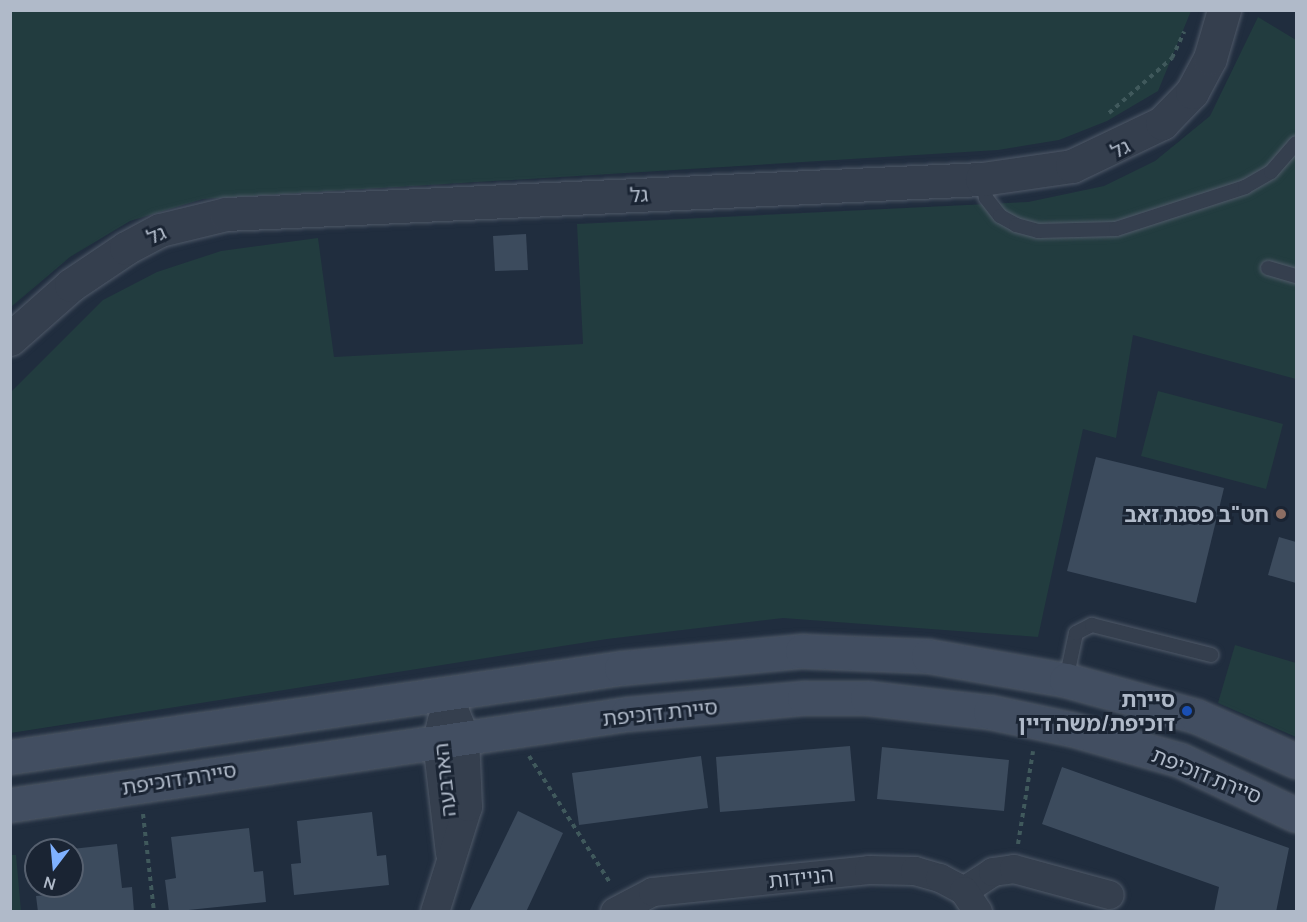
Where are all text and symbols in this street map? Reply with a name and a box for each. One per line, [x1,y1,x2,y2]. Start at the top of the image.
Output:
street label: גל [1106,133,1134,163]
street label: גל [629,181,649,207]
street label: גל [143,219,169,249]
place label: חט"ב פסגת זאב [1125,501,1269,527]
marker: חט"ב פסגת זאב [1274,507,1288,521]
place label: סיירת דוכיפת/משה דיין [1018,686,1175,736]
street label: סיירת דוכיפת [601,693,719,731]
marker: סיירת דוכיפת/משה דיין [1180,704,1194,718]
street label: הארבעה [428,742,460,818]
street label: סיירת דוכיפת [1149,742,1265,808]
street label: סיירת דוכיפת [120,756,238,800]
north arrow [24,838,84,898]
street label: הניידות [767,861,835,893]
text: N [41,871,58,896]

